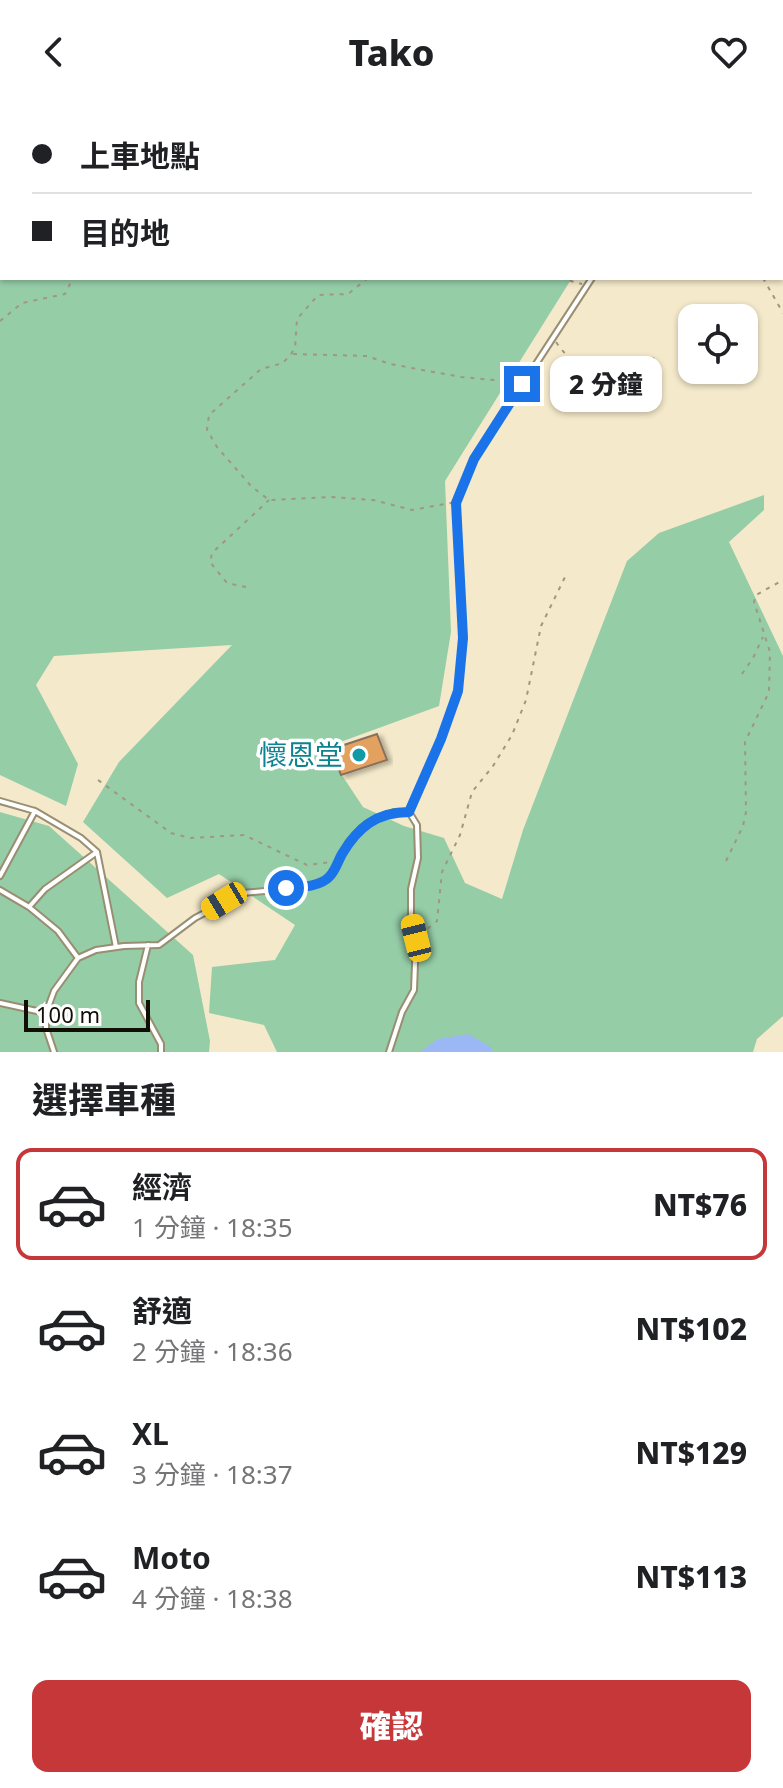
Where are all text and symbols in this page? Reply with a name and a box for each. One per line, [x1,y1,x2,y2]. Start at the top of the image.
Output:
text: Tako [349,28,434,77]
icon: back [32,30,76,74]
icon: heart [707,30,751,74]
text: 上車地點 [80,135,200,176]
text: 目的地 [80,212,170,253]
map controls [678,304,758,384]
button: locate [678,304,758,384]
callout: 2 分鐘 [550,356,662,412]
route end [504,366,540,402]
text: 2 分鐘 [569,366,643,402]
place label: 懷恩堂 [259,735,343,773]
marker: 懷恩堂 [350,746,368,764]
route start [268,870,304,906]
car [197,878,251,924]
car [399,912,433,964]
scale bar [24,996,150,1032]
text: 100 m [36,999,100,1029]
text: 選擇車種 [32,1075,176,1124]
text: 經濟 [132,1166,192,1207]
icon: car [36,1168,108,1240]
text: NT$76 [653,1184,747,1225]
text: 1 分鐘 · 18:35 [132,1209,293,1245]
text: 舒適 [132,1290,192,1331]
icon: car [36,1292,108,1364]
text: NT$102 [636,1308,747,1349]
text: 2 分鐘 · 18:36 [132,1333,293,1369]
text: XL [132,1413,169,1454]
icon: car [36,1416,108,1488]
text: NT$129 [636,1432,747,1473]
text: 3 分鐘 · 18:37 [132,1456,293,1492]
text: Moto [132,1537,211,1578]
icon: car [36,1540,108,1612]
text: NT$113 [636,1556,747,1597]
text: 4 分鐘 · 18:38 [132,1580,293,1616]
button: 確認 [32,1680,751,1772]

